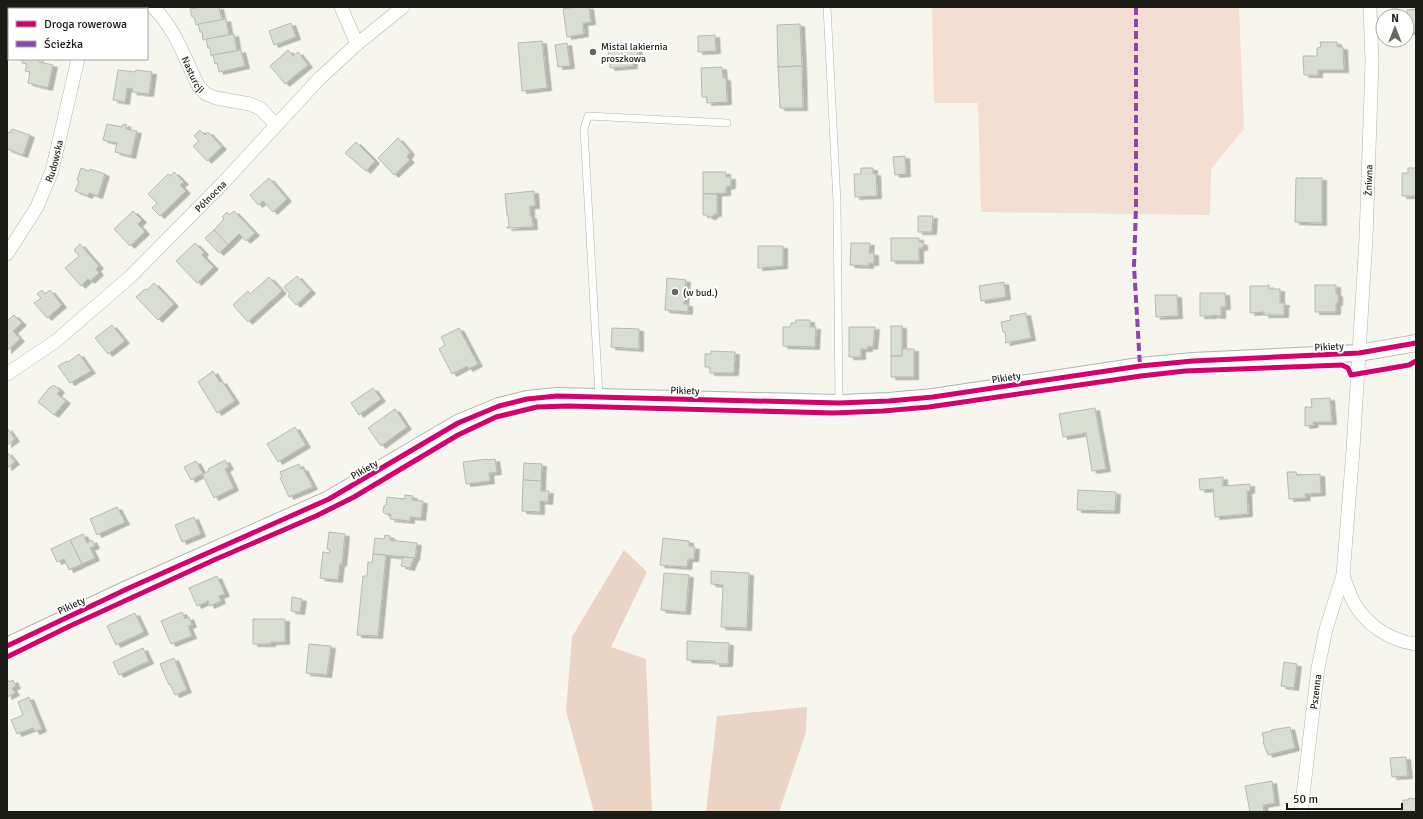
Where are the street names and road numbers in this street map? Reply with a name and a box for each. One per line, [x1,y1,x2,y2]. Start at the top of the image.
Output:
street label: Nasturcji [178,55,207,96]
street label: Rudowska [43,139,66,184]
street label: Żniwna [1362,164,1376,196]
street label: Północna [193,178,229,215]
street label: Pikiety [1314,340,1344,354]
street label: Pikiety [991,370,1022,386]
street label: Pikiety [670,384,700,398]
street label: Pikiety [349,457,380,482]
street label: Pikiety [56,594,88,618]
street label: Pszenna [1308,674,1324,710]

